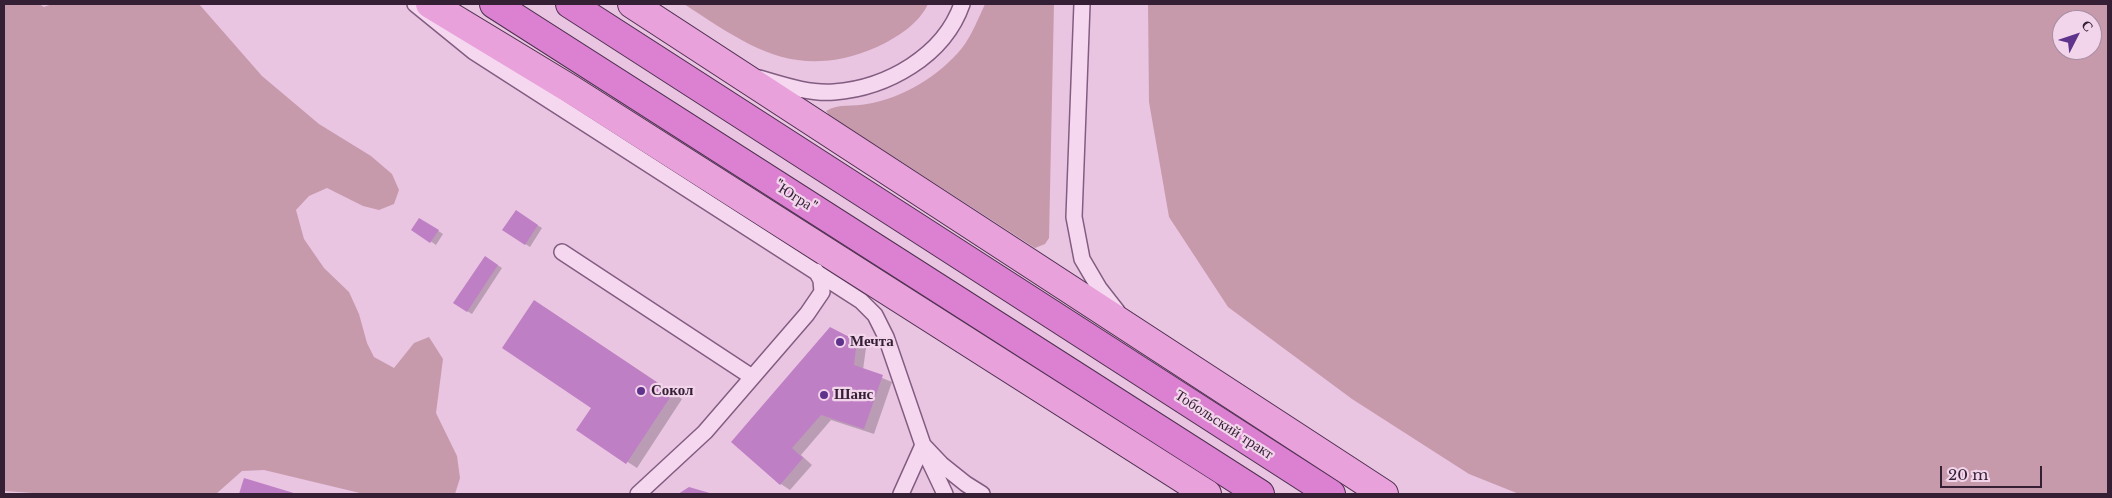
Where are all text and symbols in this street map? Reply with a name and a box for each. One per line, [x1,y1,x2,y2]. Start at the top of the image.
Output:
north arrow [2052,10,2102,60]
text: С [2077,16,2098,36]
street label: "Югра" [770,177,820,217]
place label: Мечта [850,333,894,351]
marker: Мечта [834,336,846,348]
place label: Сокол [651,382,693,400]
marker: Сокол [635,385,647,397]
place label: Шанс [834,386,873,404]
street label: Тобольский тракт [1171,387,1277,463]
marker: Шанс [818,389,830,401]
scale bar [1942,456,2044,488]
text: 20 m [1948,465,1988,484]

